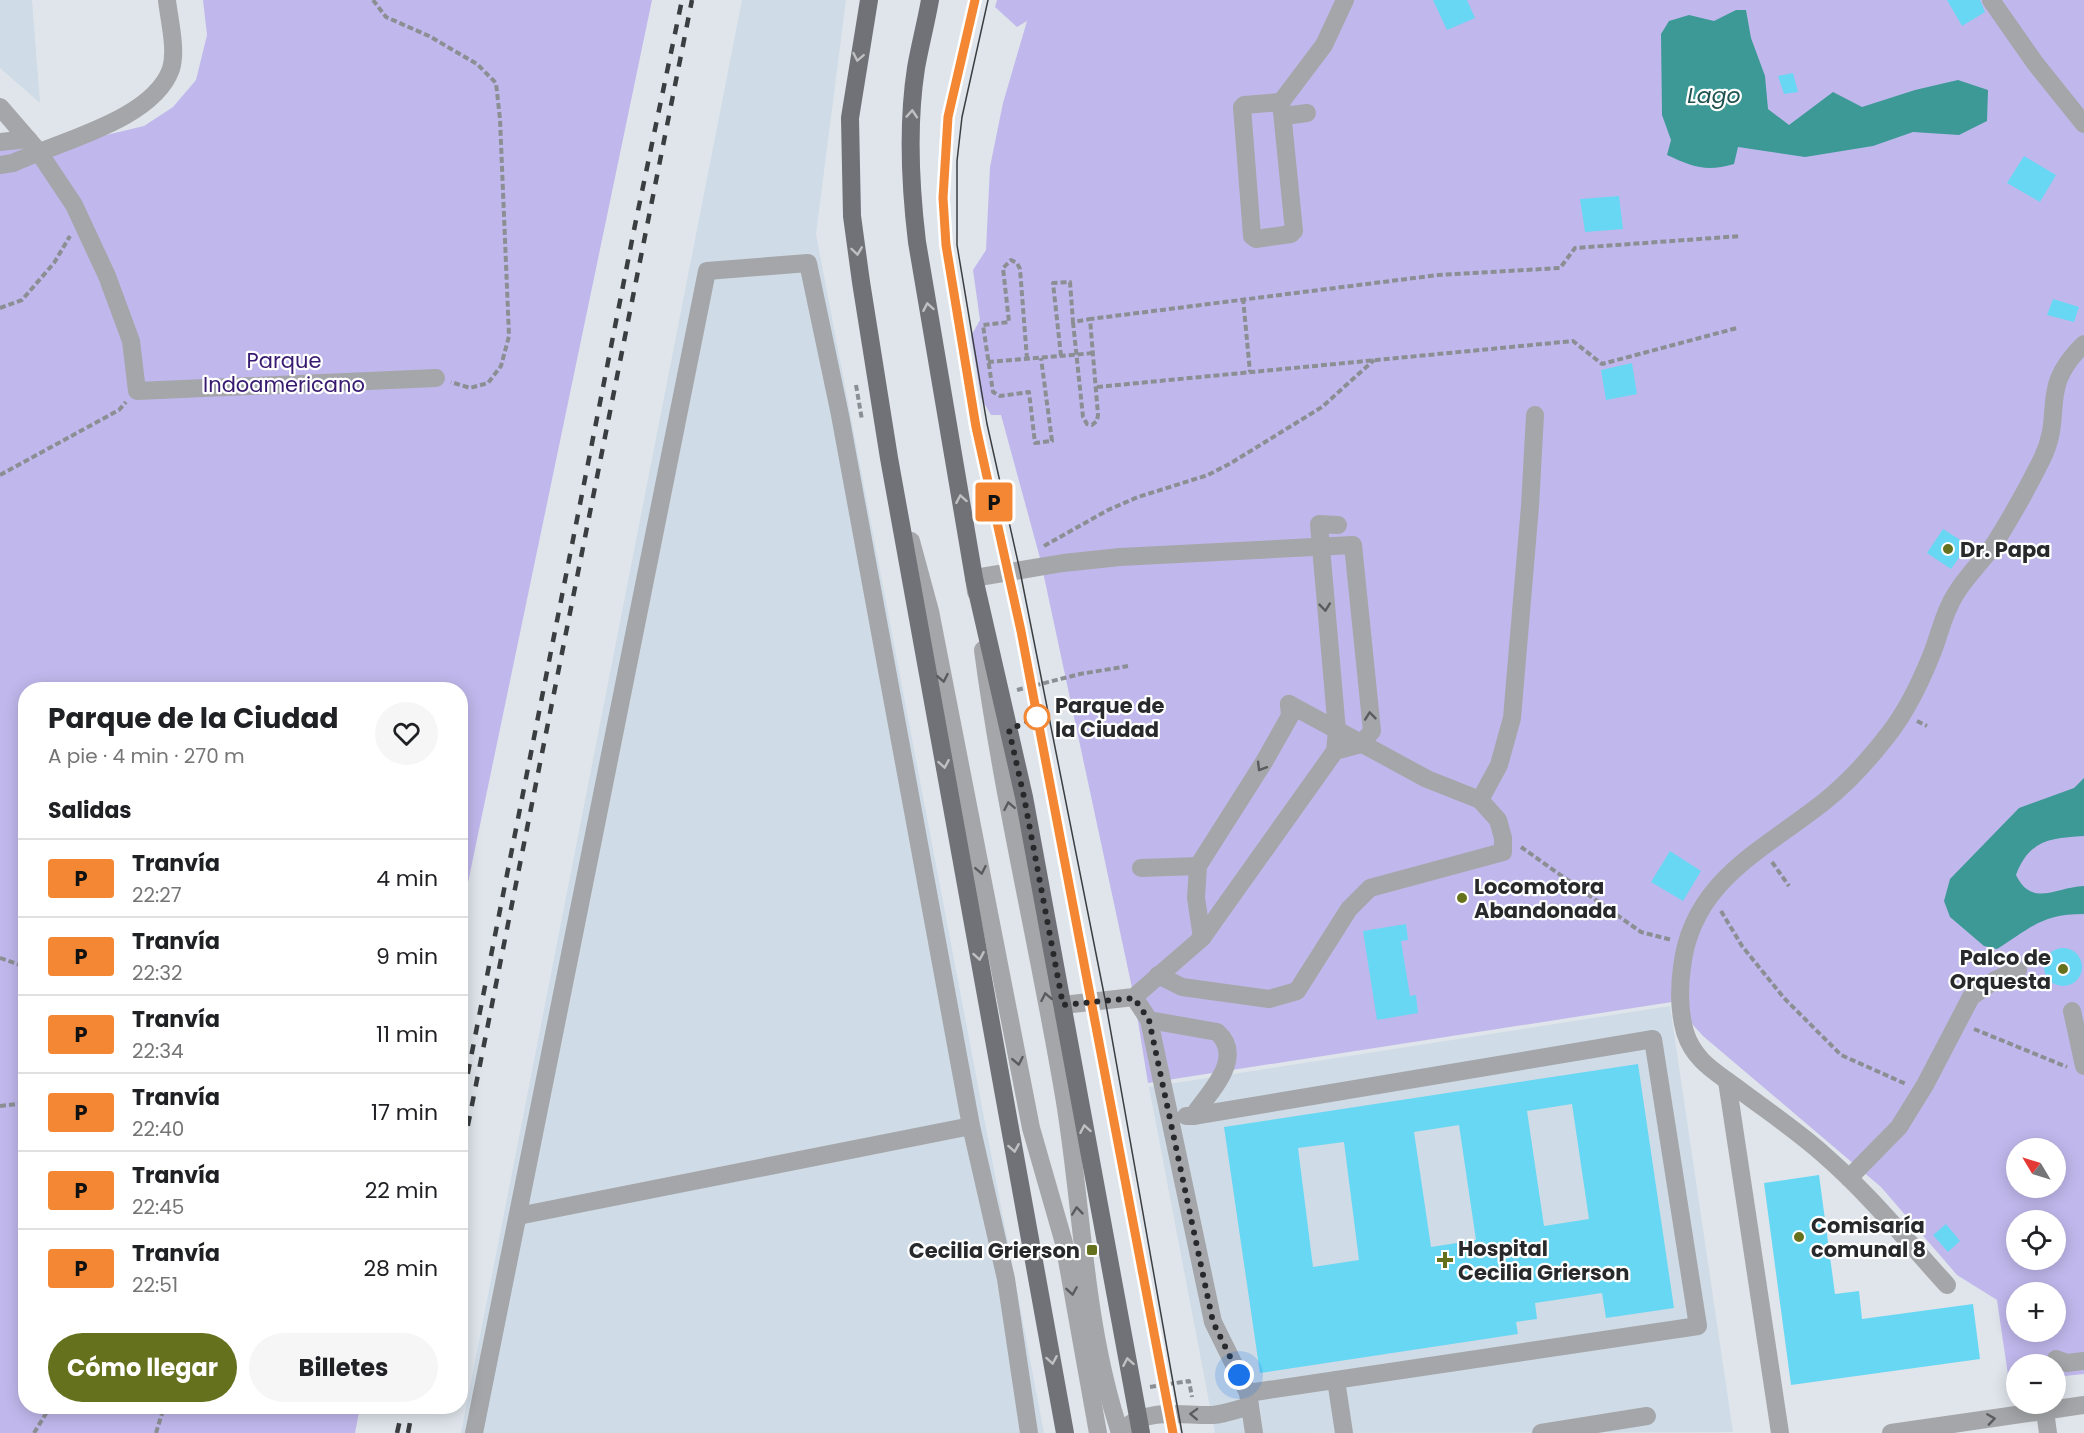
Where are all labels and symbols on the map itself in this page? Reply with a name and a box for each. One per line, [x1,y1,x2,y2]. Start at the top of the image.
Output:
one-way arrow [852,52,865,62]
water label: Lago [1687,80,1741,111]
one-way arrow [905,109,918,118]
one-way arrow [850,247,862,256]
one-way arrow [922,303,934,312]
park label: Parque Indoamericano [203,346,365,399]
line badge: P [974,482,1014,522]
one-way arrow [955,495,967,504]
place label: Dr. Papa [1960,535,2051,564]
marker: Dr. Papa [1941,542,1955,556]
one-way arrow [1318,603,1331,612]
one-way arrow [936,673,949,683]
place label: Parque de la Ciudad [1055,691,1164,744]
marker: Parque de la Ciudad [1024,704,1050,730]
one-way arrow [1365,712,1377,721]
one-way arrow [938,759,950,769]
one-way arrow [1257,761,1268,771]
one-way arrow [1003,801,1016,811]
one-way arrow [974,864,987,874]
place label: Locomotora Abandonada [1474,872,1617,925]
marker: Locomotora Abandonada [1455,891,1469,905]
place label: Palco de Orquesta [1950,943,2051,996]
one-way arrow [972,950,985,960]
marker: Palco de Orquesta [2056,962,2070,976]
one-way arrow [1040,993,1053,1003]
one-way arrow [1011,1056,1024,1066]
one-way arrow [1080,1124,1092,1133]
north arrow [2006,1138,2066,1198]
one-way arrow [1007,1143,1019,1152]
one-way arrow [1071,1207,1084,1216]
place label: Comisaría comunal 8 [1811,1211,1926,1264]
marker: Comisaría comunal 8 [1792,1230,1806,1244]
place label: Hospital Cecilia Grierson [1458,1234,1629,1287]
place label: Cecilia Grierson [909,1236,1080,1265]
marker: Cecilia Grierson [1085,1243,1099,1257]
marker: Hospital Cecilia Grierson [1436,1251,1454,1269]
one-way arrow [1065,1286,1078,1296]
one-way arrow [1045,1355,1058,1365]
one-way arrow [1122,1357,1134,1366]
your location [1224,1360,1254,1390]
one-way arrow [1190,1408,1199,1421]
one-way arrow [1986,1413,1995,1425]

